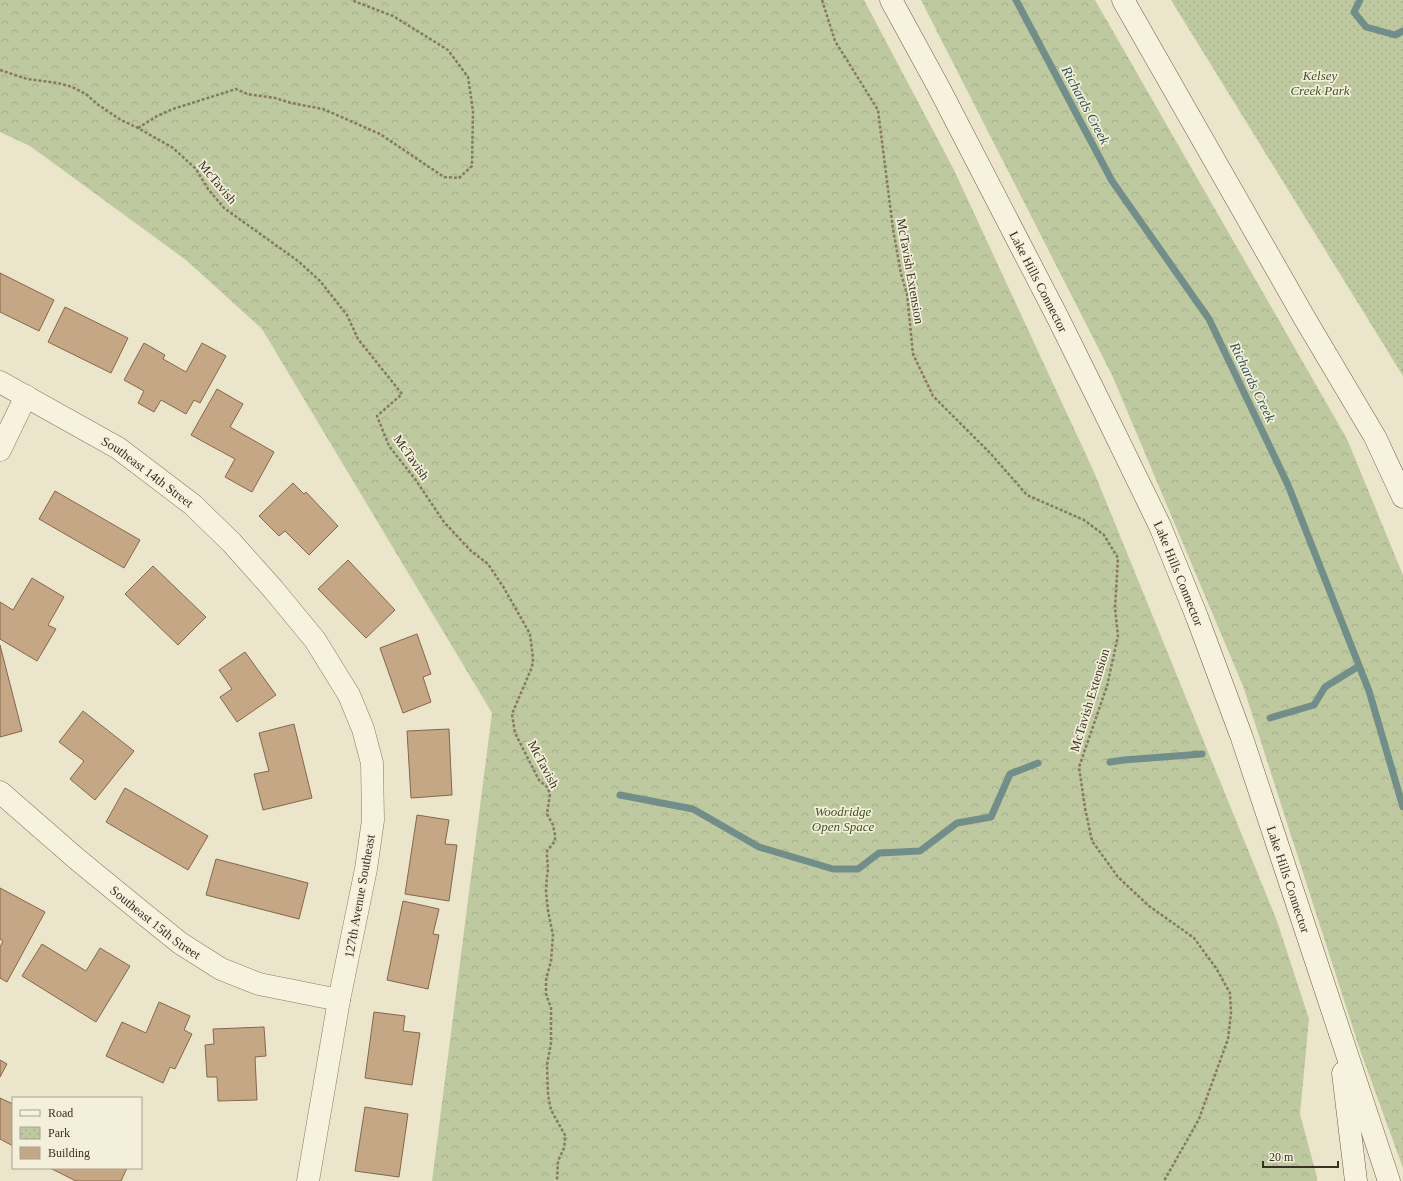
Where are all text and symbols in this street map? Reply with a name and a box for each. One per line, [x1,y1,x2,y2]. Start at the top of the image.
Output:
water label: Richards Creek [1058,63,1113,148]
park label: Kelsey Creek Park [1290,68,1350,98]
street label: McTavish [195,158,240,207]
street label: McTavish Extension [894,217,927,326]
street label: Lake Hills Connector [1006,228,1071,335]
water label: Richards Creek [1226,339,1279,425]
street label: McTavish [391,432,433,483]
street label: Southeast 14th Street [99,433,197,511]
street label: Lake Hills Connector [1151,519,1207,629]
street label: McTavish Extension [1067,646,1112,754]
street label: McTavish [525,738,563,791]
park label: Woodridge Open Space [812,804,874,834]
street label: Lake Hills Connector [1264,824,1313,936]
street label: 127th Avenue Southeast [341,833,378,959]
street label: Southeast 15th Street [107,883,204,962]
legend [12,1097,142,1169]
text: Road [48,1106,73,1120]
text: Park [48,1126,70,1140]
scale bar [1263,1143,1338,1169]
text: Building [48,1146,90,1160]
text: 20 m [1269,1150,1294,1164]

